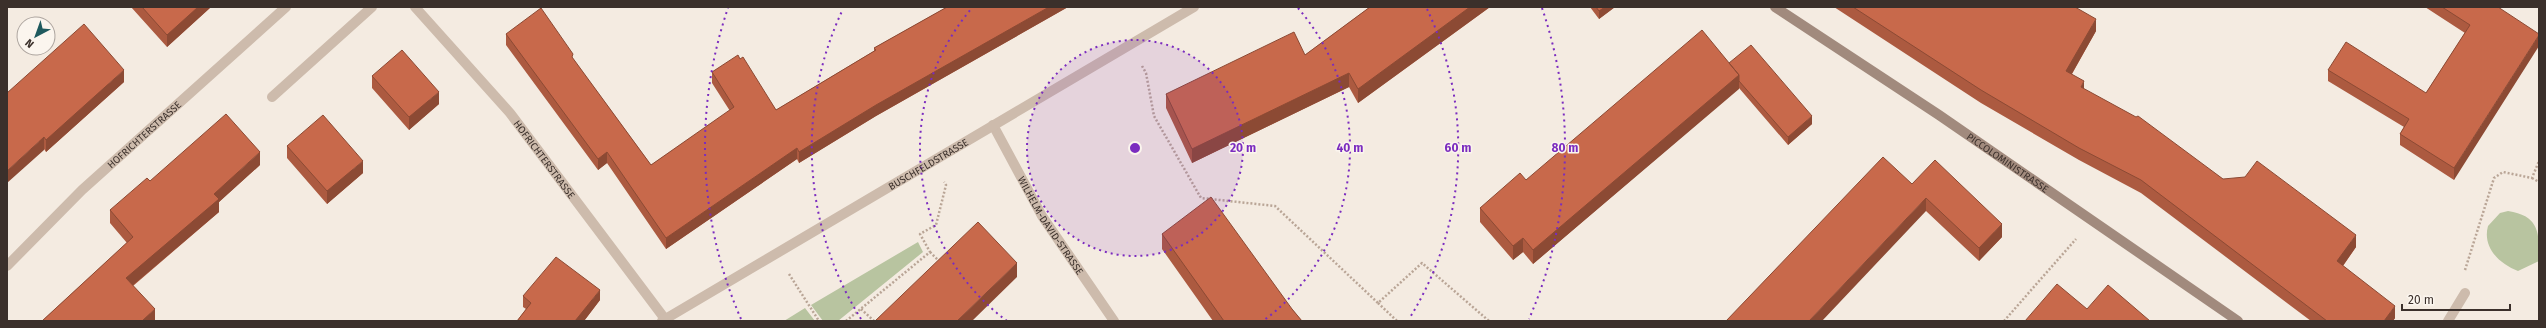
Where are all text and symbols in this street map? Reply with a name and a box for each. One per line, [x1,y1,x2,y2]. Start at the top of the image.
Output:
north arrow [16,16,56,56]
text: N [23,36,37,50]
street label: HOFRICHTERSTRASSE [105,99,184,171]
street label: HOFRICHTERSTRASSE [511,118,577,201]
street label: PICCOLOMINISTRASSE [1964,131,2051,196]
street label: BUSCHFELDSTRASSE [887,137,971,193]
centre of rings [1128,141,1142,155]
text: 20 m [1230,141,1256,155]
text: 40 m [1337,141,1363,155]
text: 60 m [1445,141,1471,155]
text: 80 m [1552,141,1578,155]
street label: WILHELM-DAVID-STRASSE [1015,175,1086,277]
scale bar [2402,286,2510,312]
text: 20 m [2408,293,2434,307]

